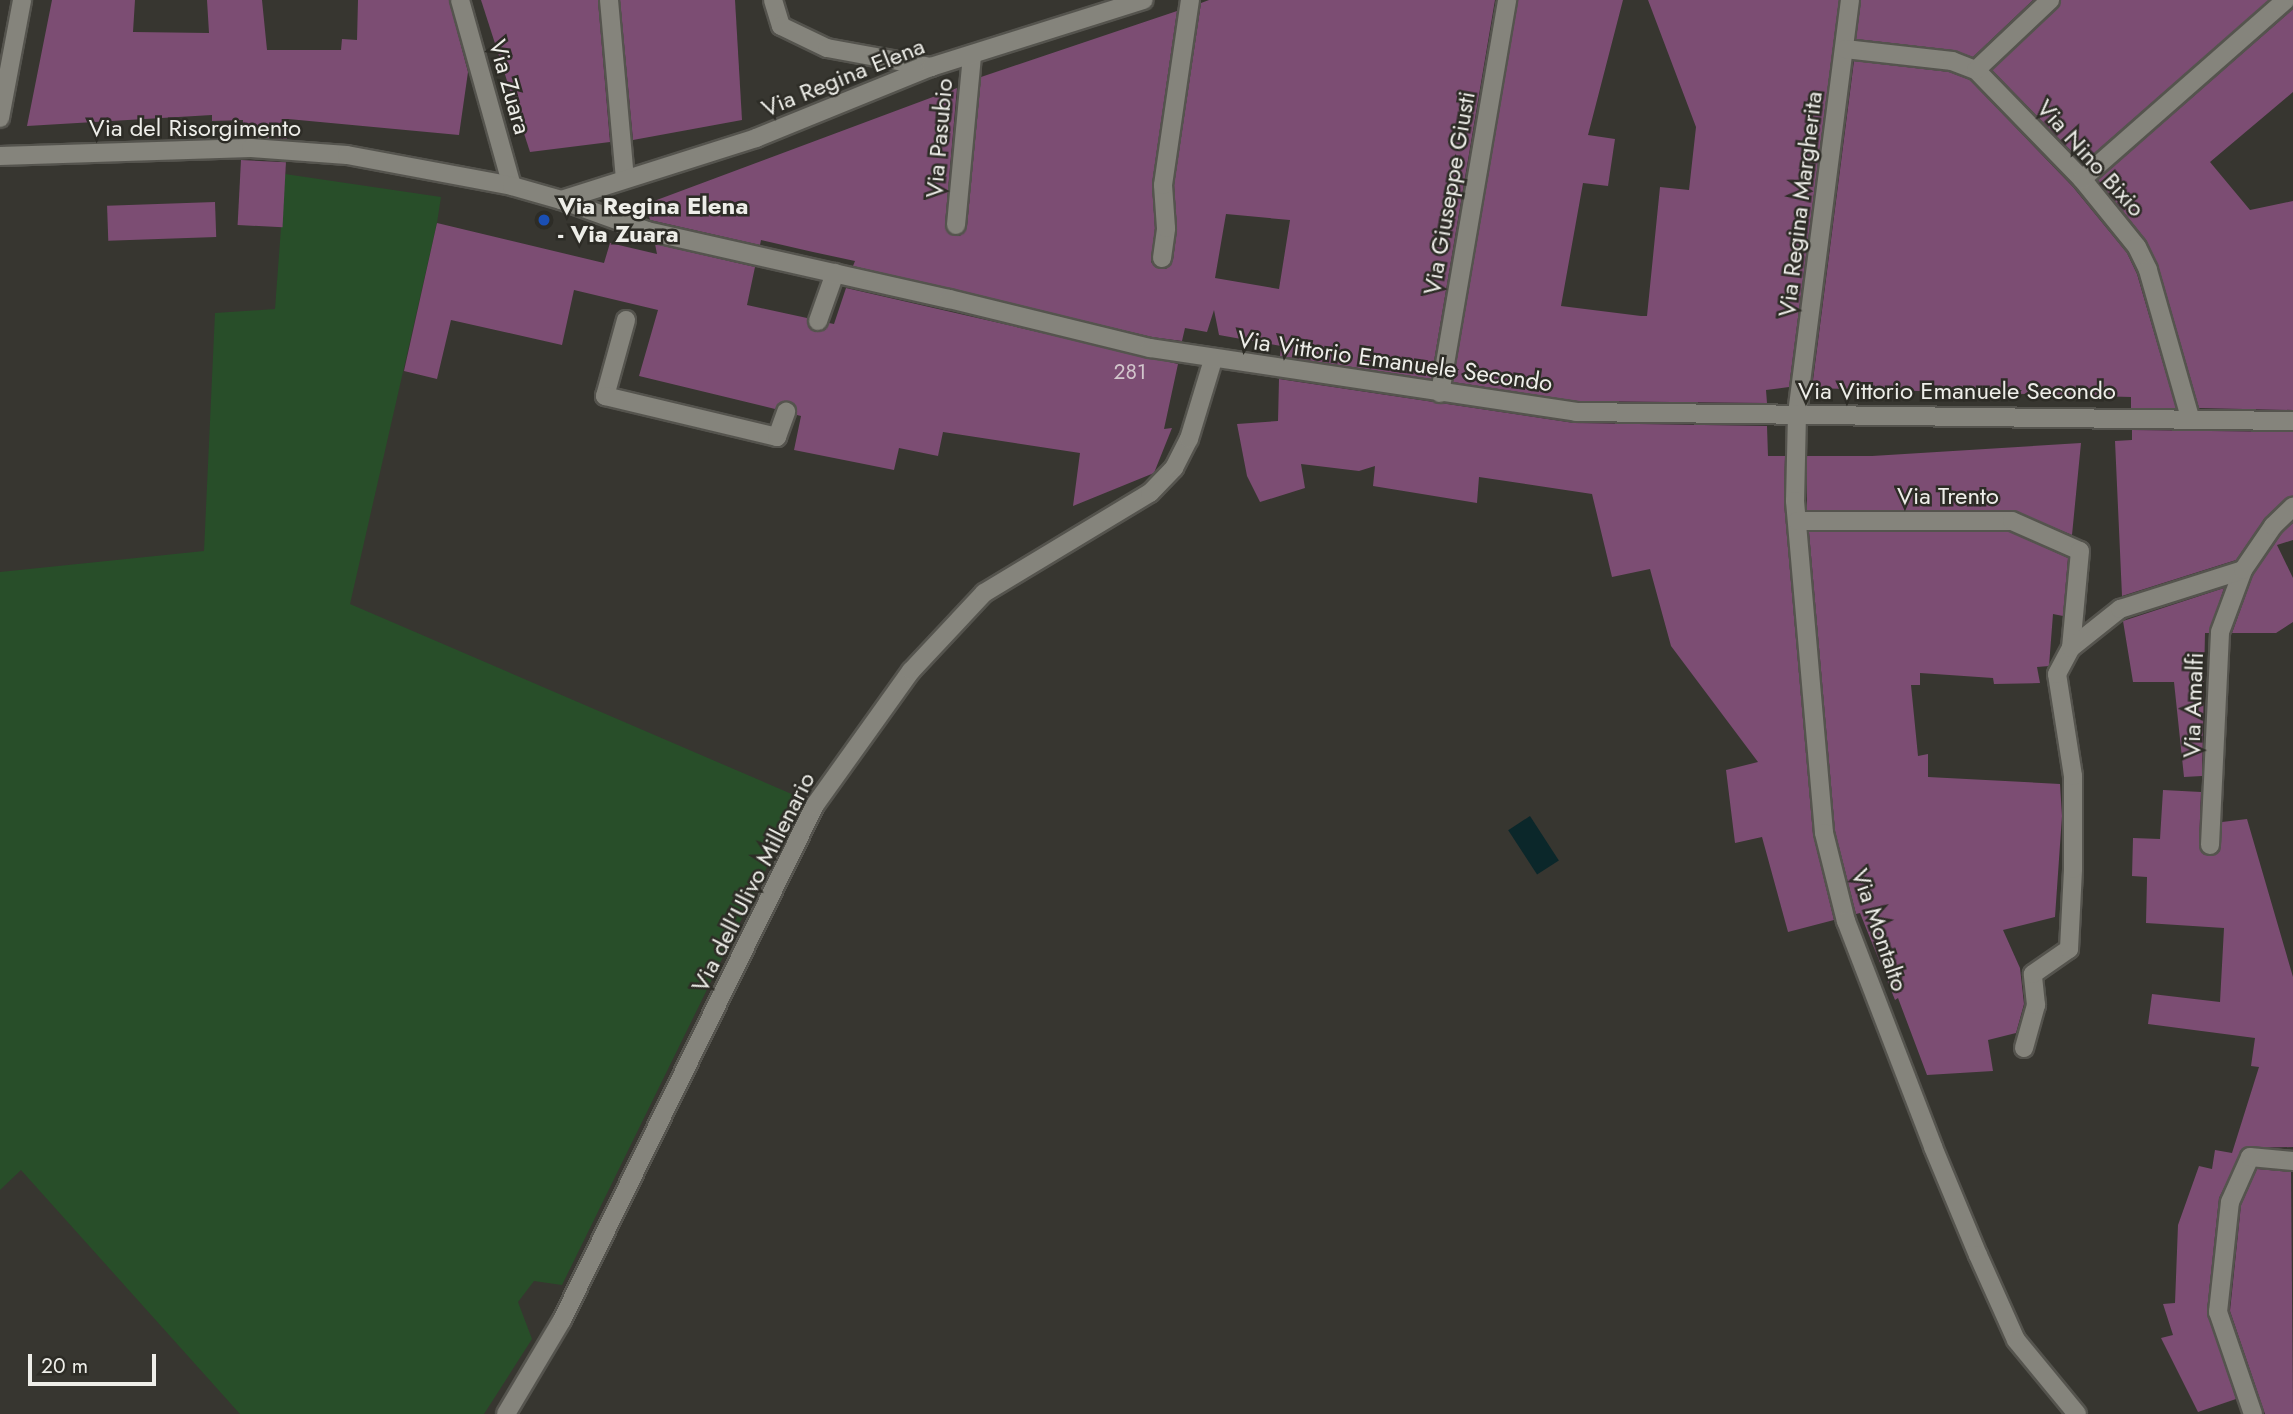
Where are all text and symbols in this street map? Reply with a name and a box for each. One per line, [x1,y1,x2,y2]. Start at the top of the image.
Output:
street label: Via Regina Elena [757,31,929,123]
street label: Via Zuara [483,36,537,138]
street label: Via Pasubio [919,77,959,199]
street label: Via Giuseppe Giusti [1417,89,1481,297]
street label: Via Regina Margherita [1772,90,1828,318]
street label: Via Nino Bixio [2031,94,2151,222]
street label: Via del Risorgimento [89,114,301,142]
place label: Via Regina Elena - Via Zuara [558,192,748,248]
marker: Via Regina Elena - Via Zuara [536,212,552,228]
street label: Via Vittorio Emanuele Secondo [1236,325,1554,397]
house number: 281 [1114,359,1146,385]
street label: Via Vittorio Emanuele Secondo [1798,377,2116,405]
street label: Via Trento [1897,482,1999,510]
street label: Via Amalfi [2177,652,2209,758]
street label: Via dell'Ulivo Millenario [685,767,821,997]
street label: Via Montalto [1846,865,1914,995]
scale bar [32,1340,159,1384]
text: 20 m [41,1351,88,1381]

